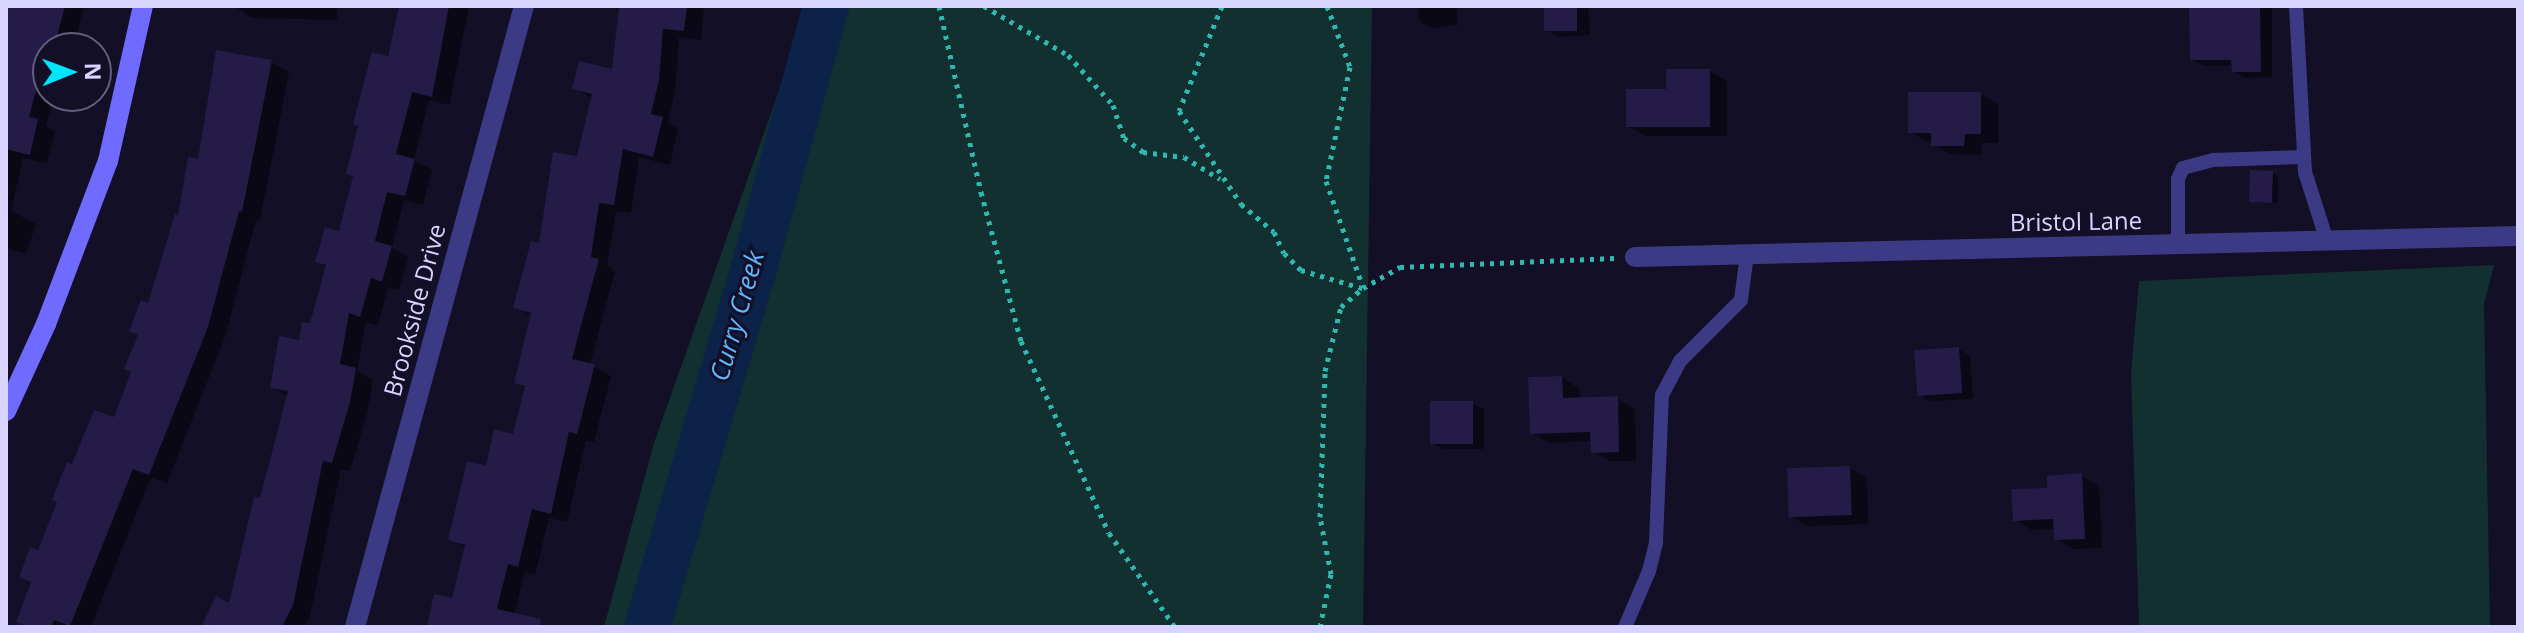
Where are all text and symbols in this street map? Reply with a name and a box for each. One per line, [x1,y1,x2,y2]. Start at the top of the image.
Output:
north arrow [32,32,112,112]
text: N [79,62,109,81]
street label: Bristol Lane [2010,205,2142,237]
street label: Brookside Drive [377,221,451,399]
water label: Curry Creek [704,247,770,385]

